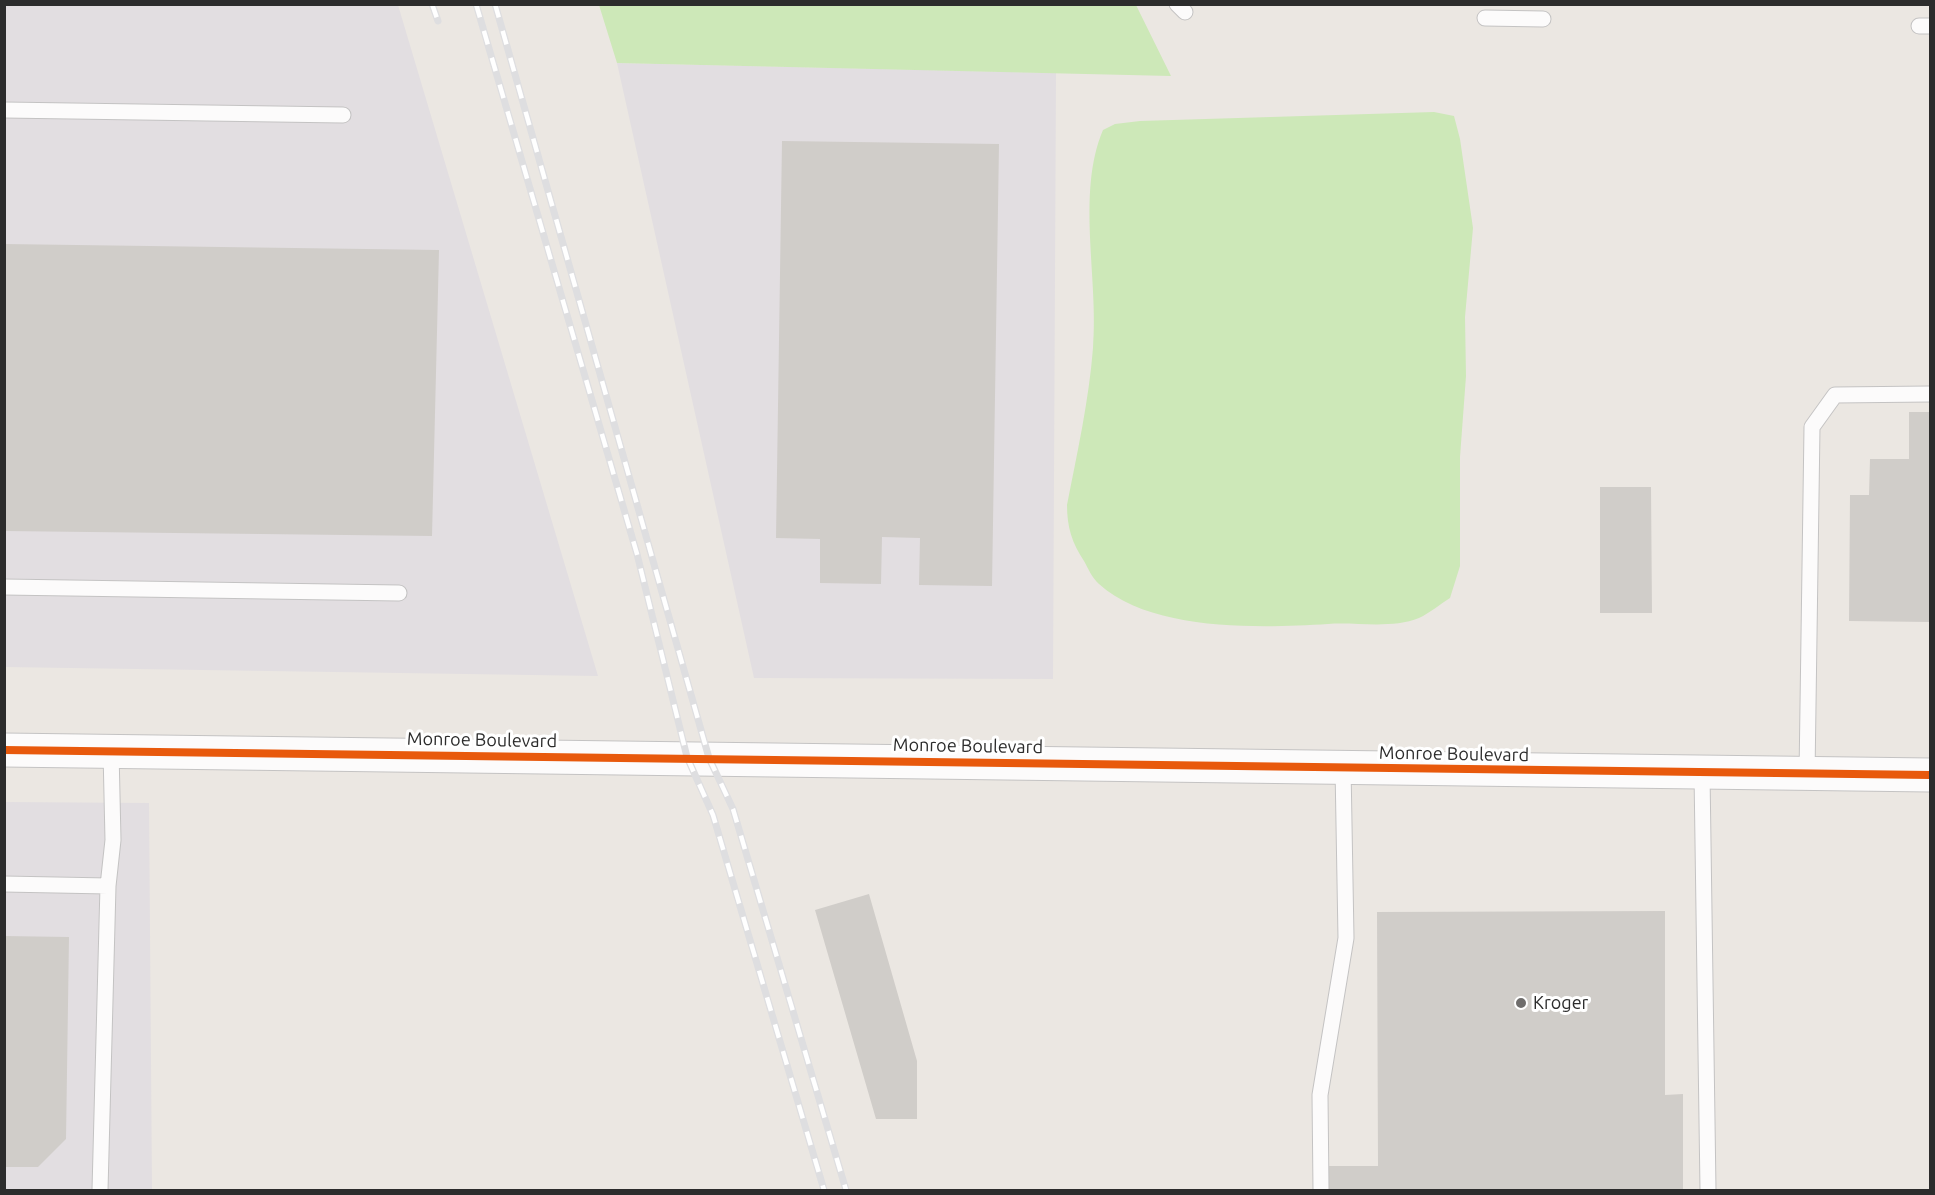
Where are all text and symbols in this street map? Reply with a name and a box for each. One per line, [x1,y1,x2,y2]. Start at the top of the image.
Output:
street label: Monroe Boulevard [407,728,557,752]
street label: Monroe Boulevard [893,734,1043,758]
street label: Monroe Boulevard [1379,742,1529,766]
place label: Kroger [1533,992,1588,1014]
marker: Kroger [1514,996,1528,1010]

